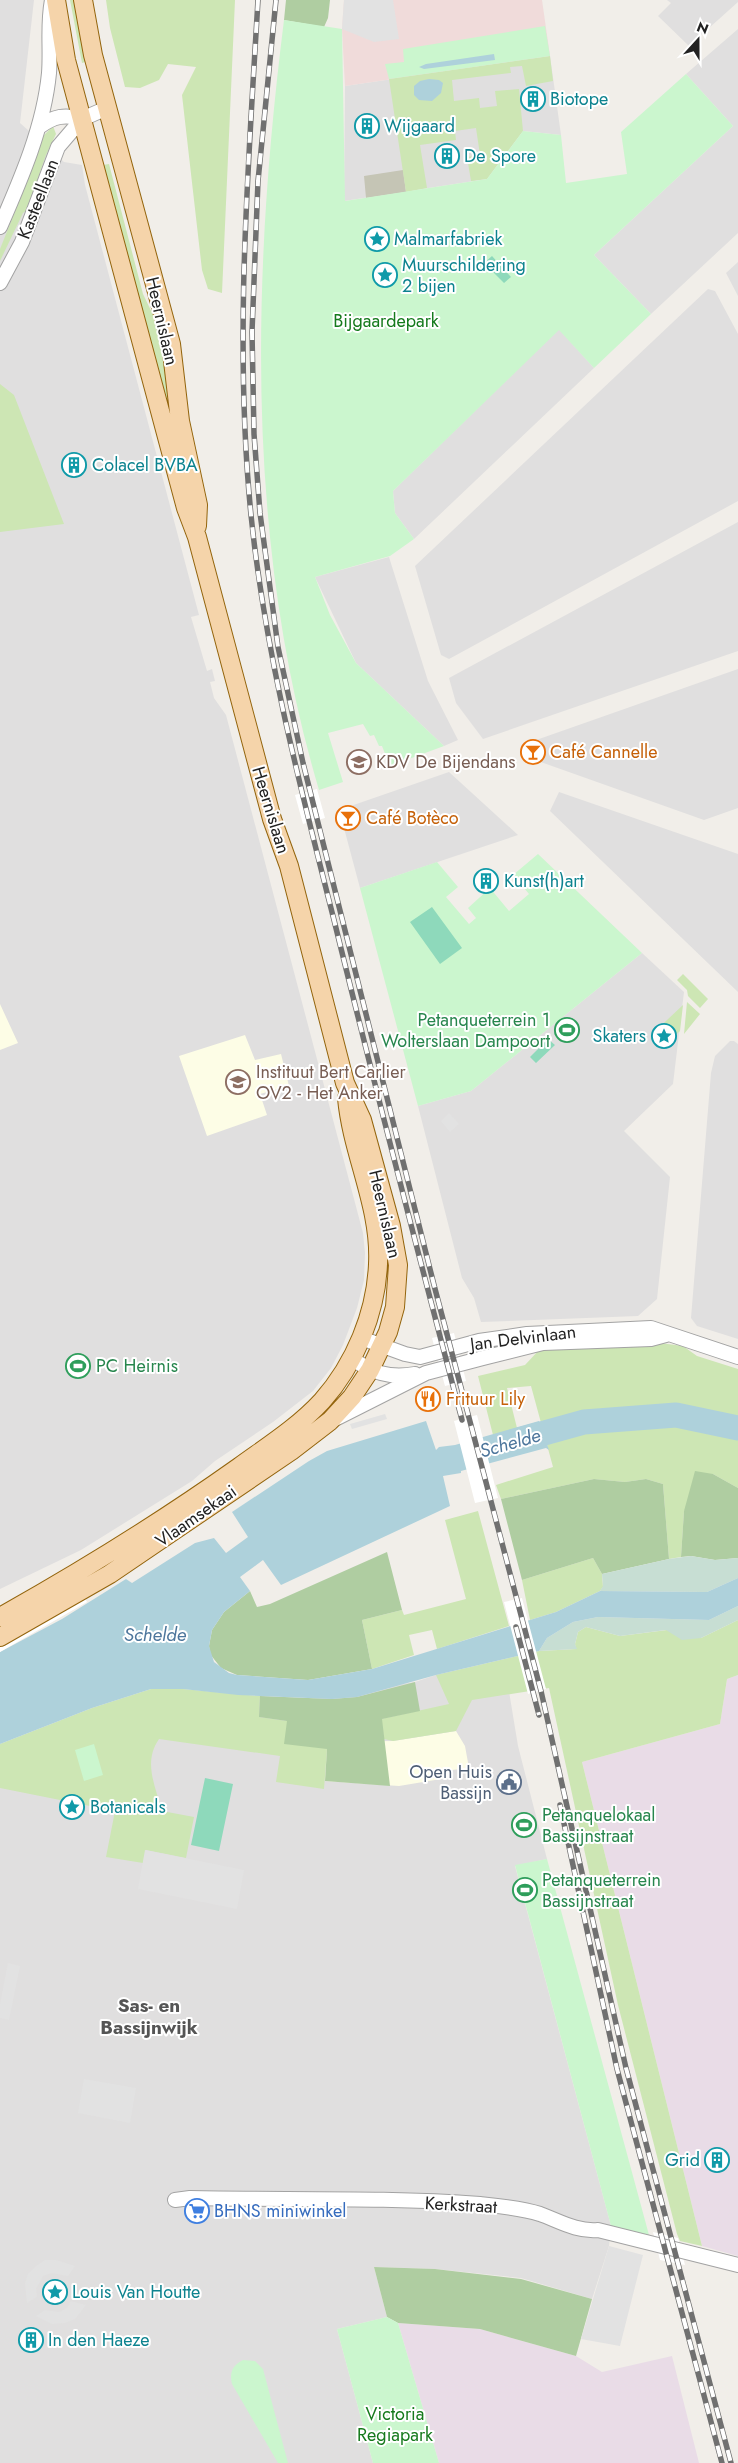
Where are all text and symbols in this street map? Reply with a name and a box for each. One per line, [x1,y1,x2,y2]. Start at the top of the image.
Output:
north arrow [673,15,723,65]
text: N [694,17,711,39]
building icon: Biotope [520,86,546,112]
place label: Biotope [550,86,608,112]
building icon: Wijgaard [354,113,380,139]
place label: Wijgaard [384,113,455,139]
building icon: De Spore [434,143,460,169]
place label: De Spore [464,143,536,169]
street label: Kasteellaan [11,155,65,243]
place icon: Malmarfabriek [364,226,390,252]
place label: Malmarfabriek [394,226,502,252]
place label: Muurschildering 2 bijen [402,252,526,299]
place icon: Muurschildering 2 bijen [372,262,398,288]
street label: Heernislaan [139,274,185,368]
park label: Bijgaardepark [333,308,439,334]
building icon: Colacel BVBA [61,452,87,478]
place label: Colacel BVBA [92,452,198,478]
bar icon: Café Cannelle [520,739,546,765]
place label: Café Cannelle [550,739,658,765]
school or university icon: KDV De Bijendans [346,749,372,775]
place label: KDV De Bijendans [376,749,516,775]
street label: Heernislaan [245,763,297,857]
bar icon: Café Botèco [335,805,361,831]
place label: Café Botèco [366,805,459,831]
building icon: Kunst(h)art [473,868,499,894]
place label: Kunst(h)art [504,868,585,894]
place label: Petanqueterrein 1 Wolterslaan Dampoort [381,1007,551,1054]
sports icon: Petanqueterrein 1 Wolterslaan Dampoort [554,1017,580,1043]
place label: Skaters [593,1023,646,1049]
place icon: Skaters [651,1023,677,1049]
place label: Instituut Bert Carlier OV2 - Het Anker [256,1059,407,1106]
school or university icon: Instituut Bert Carlier OV2 - Het Anker [225,1069,251,1095]
street label: Heernislaan [362,1167,408,1261]
street label: Jan Delvinlaan [467,1319,577,1358]
sports icon: PC Heirnis [65,1353,91,1379]
place label: PC Heirnis [96,1353,178,1379]
restaurant icon: Frituur Lily [415,1386,441,1412]
place label: Frituur Lily [446,1386,525,1412]
water label: Schelde [476,1421,544,1465]
street label: Vlaamsekaai [150,1478,242,1554]
water label: Schelde [124,1621,187,1648]
place label: Open Huis Bassijn [409,1759,492,1806]
public building icon: Open Huis Bassijn [496,1769,522,1795]
place icon: Botanicals [59,1794,85,1820]
place label: Botanicals [90,1794,166,1820]
place label: Petanquelokaal Bassijnstraat [542,1802,655,1849]
sports icon: Petanquelokaal Bassijnstraat [511,1812,537,1838]
place label: Petanqueterrein Bassijnstraat [542,1867,661,1914]
sports icon: Petanqueterrein Bassijnstraat [512,1877,538,1903]
district label: Sas- en Bassijnwijk [100,1992,198,2041]
place label: Grid [665,2147,700,2173]
building icon: Grid [704,2147,730,2173]
street label: Kerkstraat [424,2190,498,2220]
supermarket icon: BHNS miniwinkel [184,2198,210,2224]
place label: BHNS miniwinkel [214,2198,346,2224]
place icon: Louis Van Houtte [42,2279,68,2305]
place label: Louis Van Houtte [72,2279,200,2305]
building icon: In den Haeze [18,2327,44,2353]
place label: In den Haeze [48,2327,149,2353]
park label: Victoria Regiapark [357,2401,433,2448]

